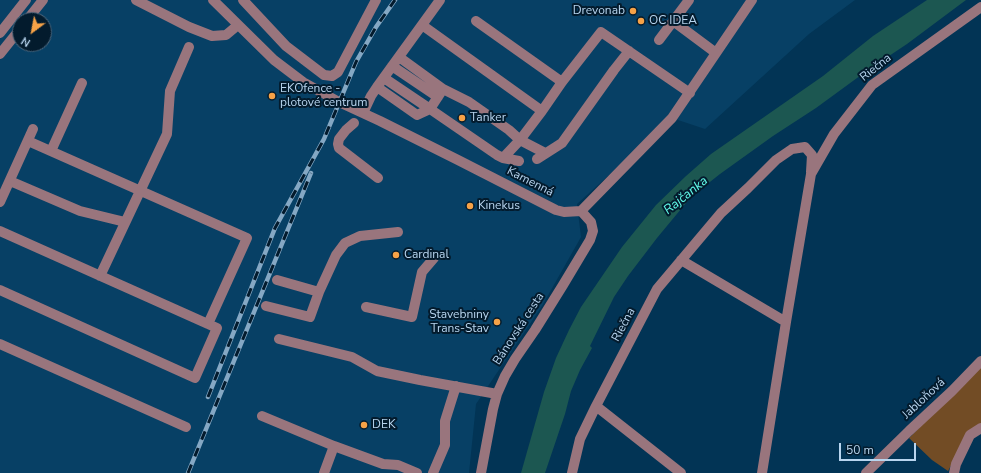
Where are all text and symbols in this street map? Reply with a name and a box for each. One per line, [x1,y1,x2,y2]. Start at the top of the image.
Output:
place label: Drevonab [573,4,625,18]
marker: Drevonab [628,6,638,16]
north arrow [12,12,52,52]
place label: OC IDEA [649,14,697,28]
marker: OC IDEA [636,16,646,26]
text: N [18,33,33,50]
street label: Riečna [858,51,894,85]
place label: EKOfence - plotové centrum [280,82,368,110]
marker: EKOfence - plotové centrum [267,91,277,101]
place label: Tanker [470,111,506,125]
marker: Tanker [457,113,467,123]
street label: Kamenná [504,164,556,200]
water label: Rajčanka [661,174,711,218]
place label: Kinekus [478,199,520,213]
marker: Kinekus [465,201,475,211]
place label: Cardinal [404,248,449,262]
marker: Cardinal [391,250,401,260]
street label: Bánovská cesta [490,290,548,368]
street label: Riečna [609,306,639,344]
place label: Stavebniny Trans-Stav [429,308,489,336]
marker: Stavebniny Trans-Stav [492,317,502,327]
street label: Jabloňová [900,376,948,422]
place label: DEK [372,418,395,432]
marker: DEK [359,420,369,430]
scale bar [841,435,918,461]
text: 50 m [846,442,874,458]

